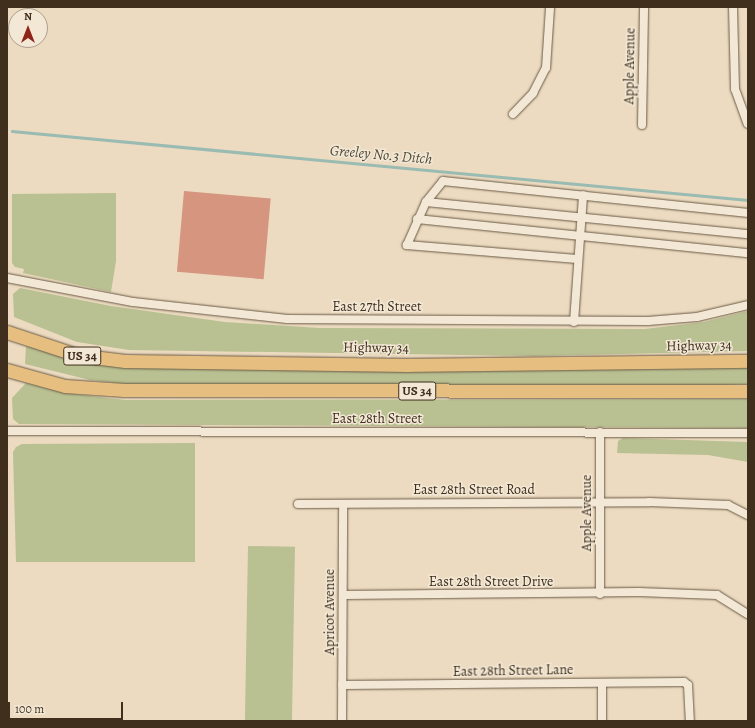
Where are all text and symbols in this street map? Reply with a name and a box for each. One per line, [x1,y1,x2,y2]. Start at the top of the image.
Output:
north arrow [8,8,48,48]
text: N [24,9,32,24]
street label: Apple Avenue [621,27,639,105]
water label: Greeley No.3 Ditch [329,142,433,168]
street label: East 27th Street [332,299,422,315]
street label: Highway 34 [666,337,732,355]
street label: Highway 34 [343,339,409,357]
road number: US 34 [63,345,101,367]
road number: US 34 [398,380,436,402]
street label: East 28th Street [332,411,422,427]
street label: Apple Avenue [579,475,595,551]
street label: East 28th Street Road [413,482,535,498]
street label: Apricot Avenue [322,569,338,655]
street label: East 28th Street Drive [429,574,553,590]
street label: East 28th Street Lane [453,662,573,680]
scale bar [10,694,125,720]
text: 100 m [15,701,44,717]

